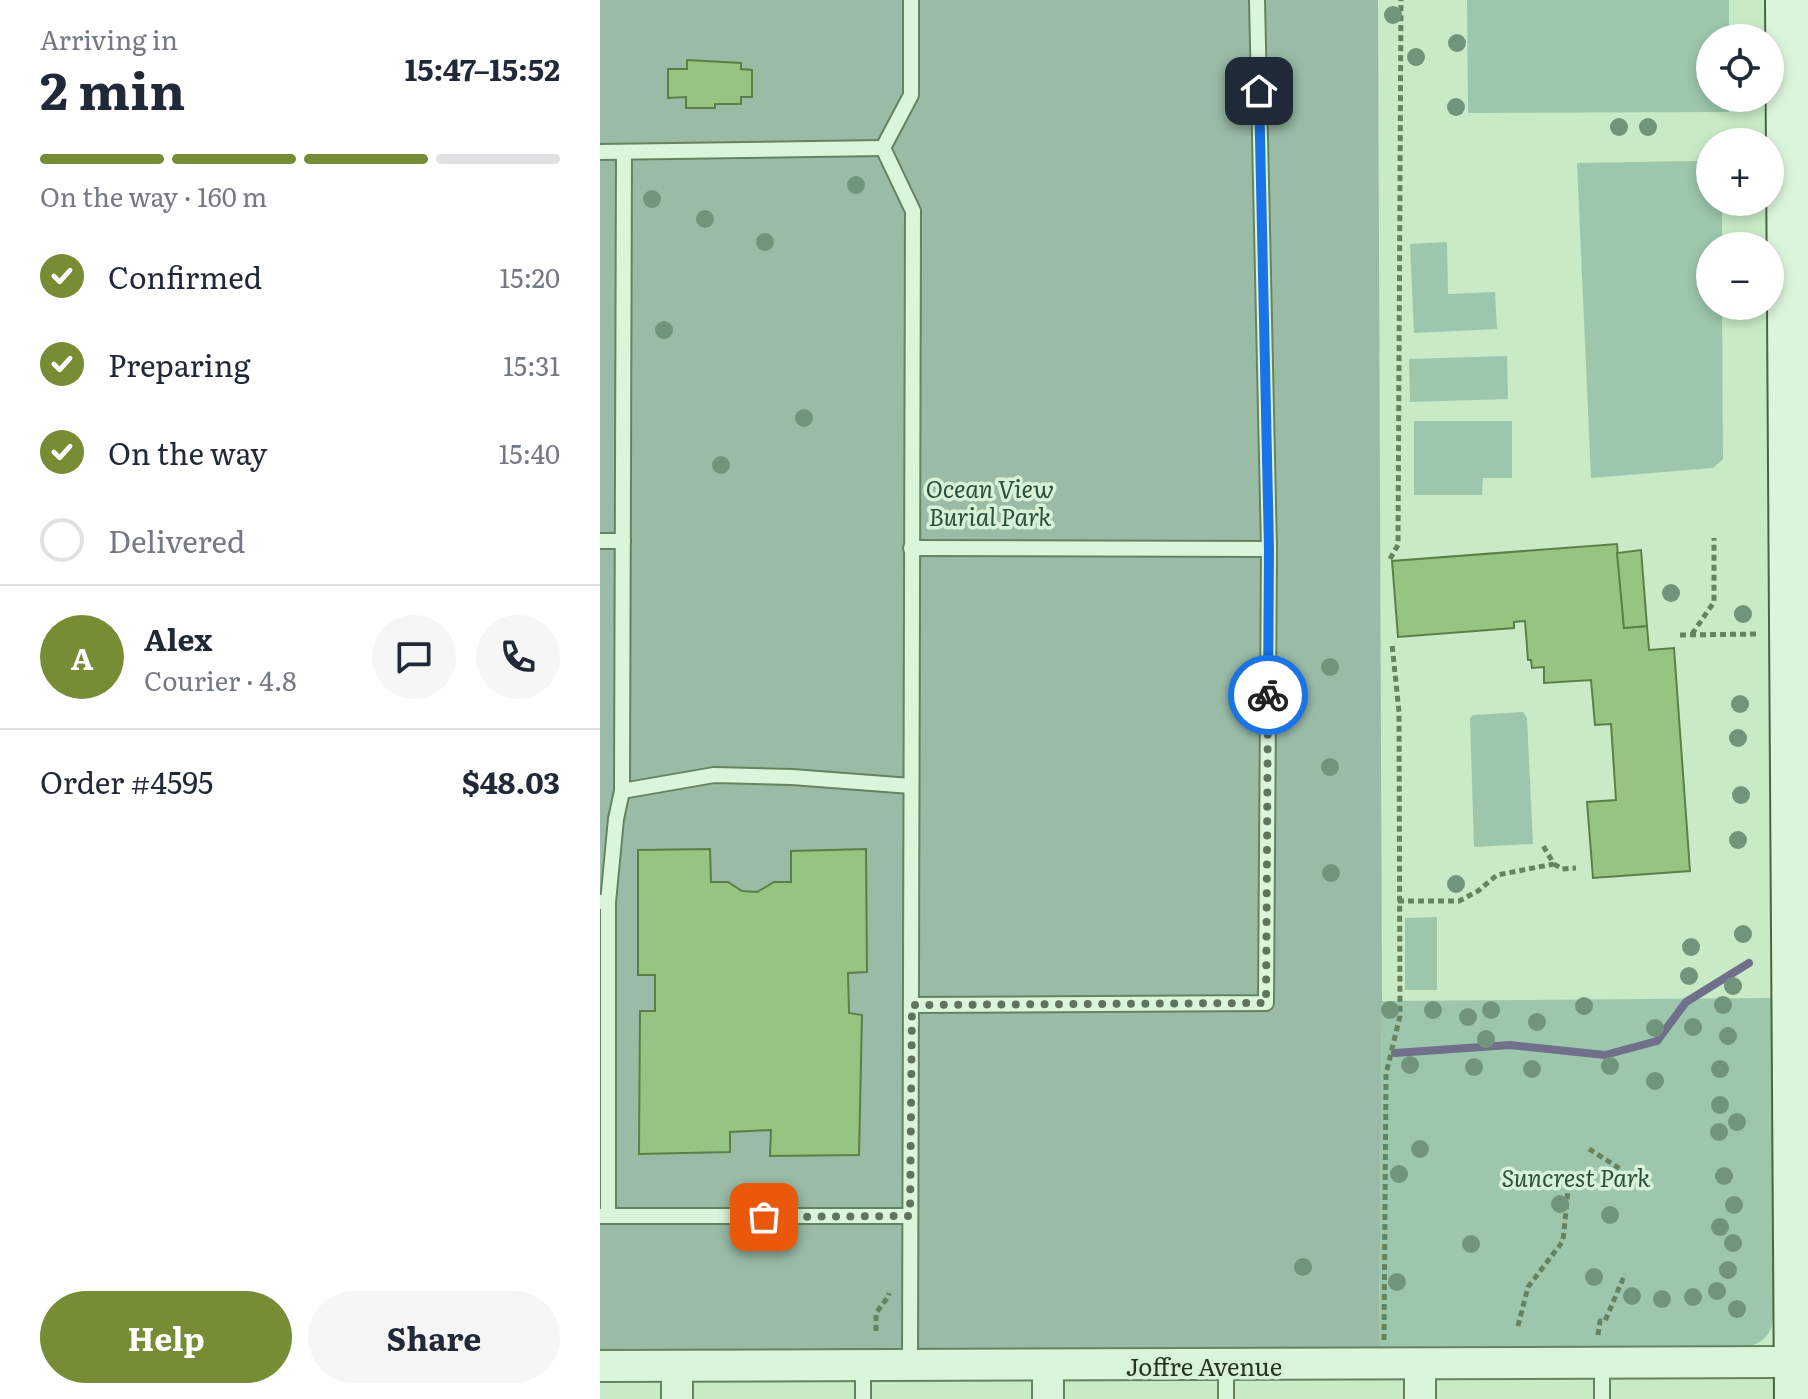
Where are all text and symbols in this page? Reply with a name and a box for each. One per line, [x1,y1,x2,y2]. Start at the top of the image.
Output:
text: Arriving in [40,19,178,58]
map controls [1696,24,1784,320]
button: locate [1696,24,1784,112]
text: 15:47–15:52 [405,46,560,90]
text: 2 min [40,49,185,126]
pin [1225,57,1293,125]
icon: home [1237,69,1281,113]
button: + [1696,128,1784,216]
text: On the way · 160 m [40,176,267,215]
button: − [1696,232,1784,320]
icon: check [40,254,84,298]
text: Confirmed [108,254,262,298]
text: 15:20 [500,257,560,296]
icon: check [40,342,84,386]
text: Preparing [108,342,250,386]
text: 15:31 [503,345,560,384]
icon: check [40,430,84,474]
text: On the way [108,430,267,474]
text: 15:40 [499,433,560,472]
park label: Ocean View Burial Park [926,470,1054,533]
text: Delivered [108,518,245,562]
button: chat [372,615,456,699]
button: phone [476,615,560,699]
text: Alex [144,616,212,660]
text: A [71,635,93,679]
courier [1228,655,1308,735]
text: Courier · 4.8 [144,660,297,699]
icon: bike [1246,673,1290,717]
text: Order #4595 [40,759,213,803]
text: $48.03 [462,759,560,803]
park label: Suncrest Park [1502,1159,1651,1194]
pin [730,1183,798,1251]
icon: bag [742,1195,786,1239]
button: Help [40,1291,292,1383]
button: Share [308,1291,560,1383]
street label: Joffre Avenue [1126,1348,1282,1383]

